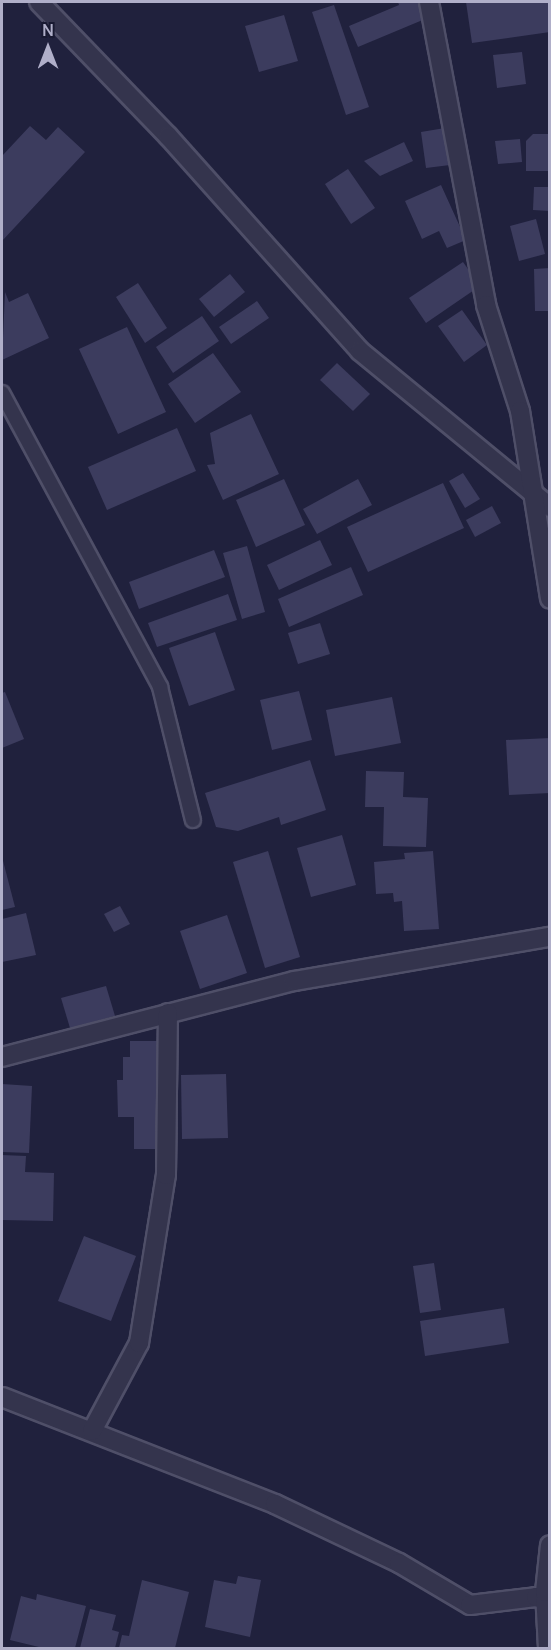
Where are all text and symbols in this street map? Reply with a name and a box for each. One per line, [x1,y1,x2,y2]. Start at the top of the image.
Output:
north arrow [18,18,78,78]
text: N [42,19,54,41]

